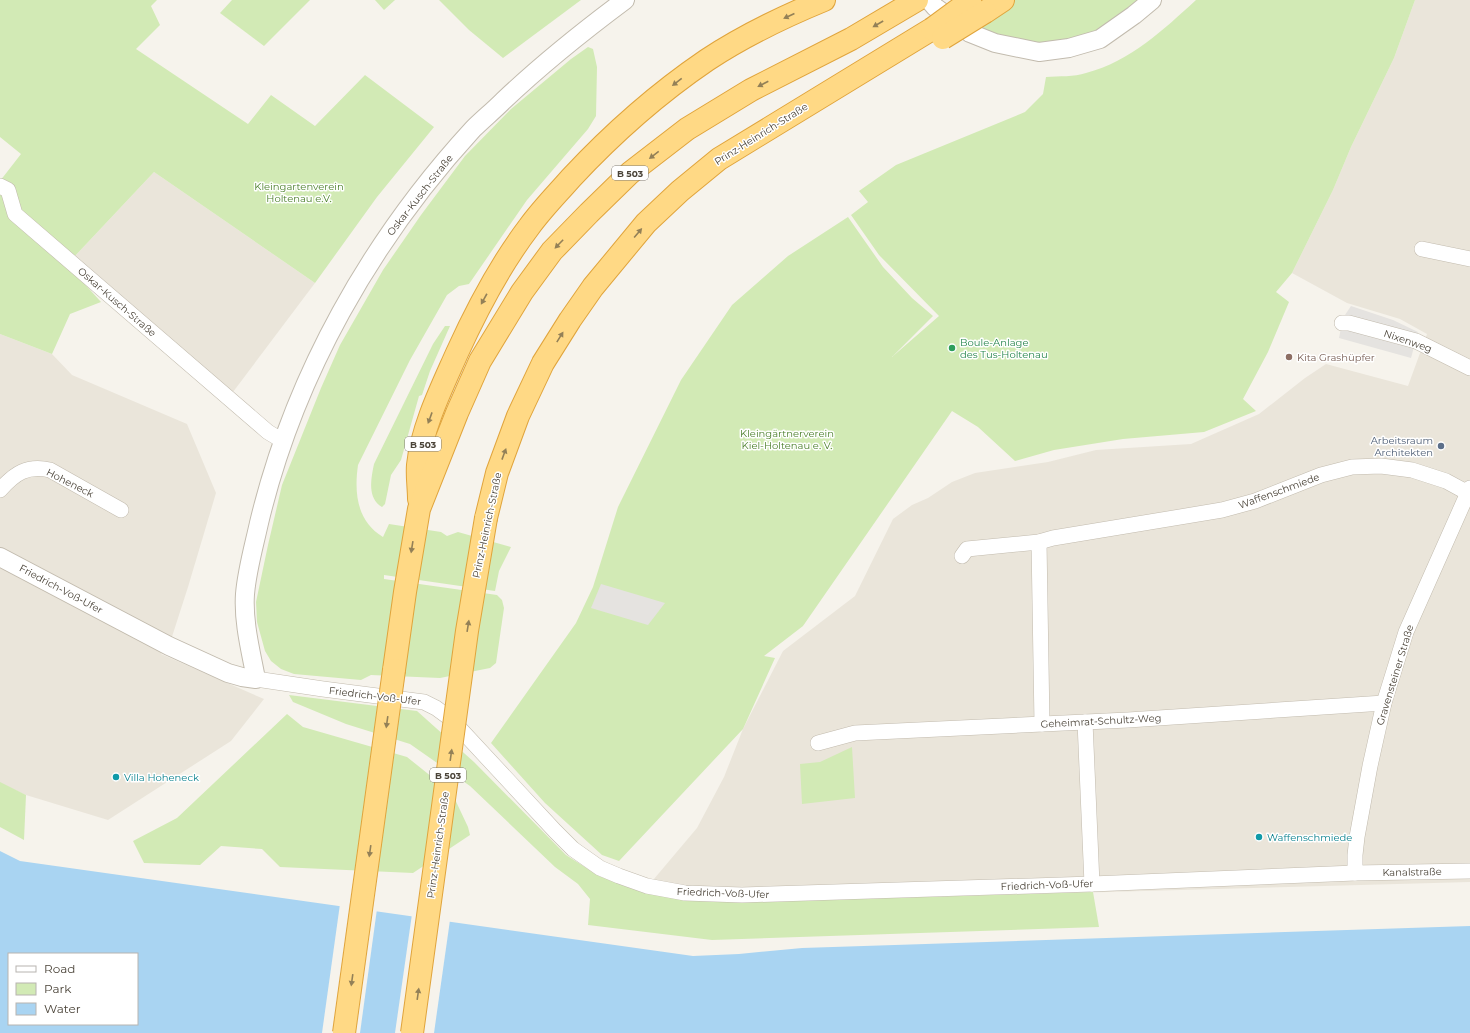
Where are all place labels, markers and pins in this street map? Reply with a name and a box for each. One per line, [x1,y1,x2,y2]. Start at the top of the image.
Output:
place label: Boule-Anlage des Tus-Holtenau [960,336,1048,361]
marker: Boule-Anlage des Tus-Holtenau [947,343,957,353]
place label: Kita Grashüpfer [1297,351,1375,364]
marker: Kita Grashüpfer [1284,352,1294,362]
place label: Arbeitsraum Architekten [1371,434,1433,459]
marker: Arbeitsraum Architekten [1436,441,1446,451]
place label: Villa Hoheneck [124,771,199,784]
marker: Villa Hoheneck [111,772,121,782]
place label: Waffenschmiede [1267,831,1352,844]
marker: Waffenschmiede [1254,832,1264,842]

